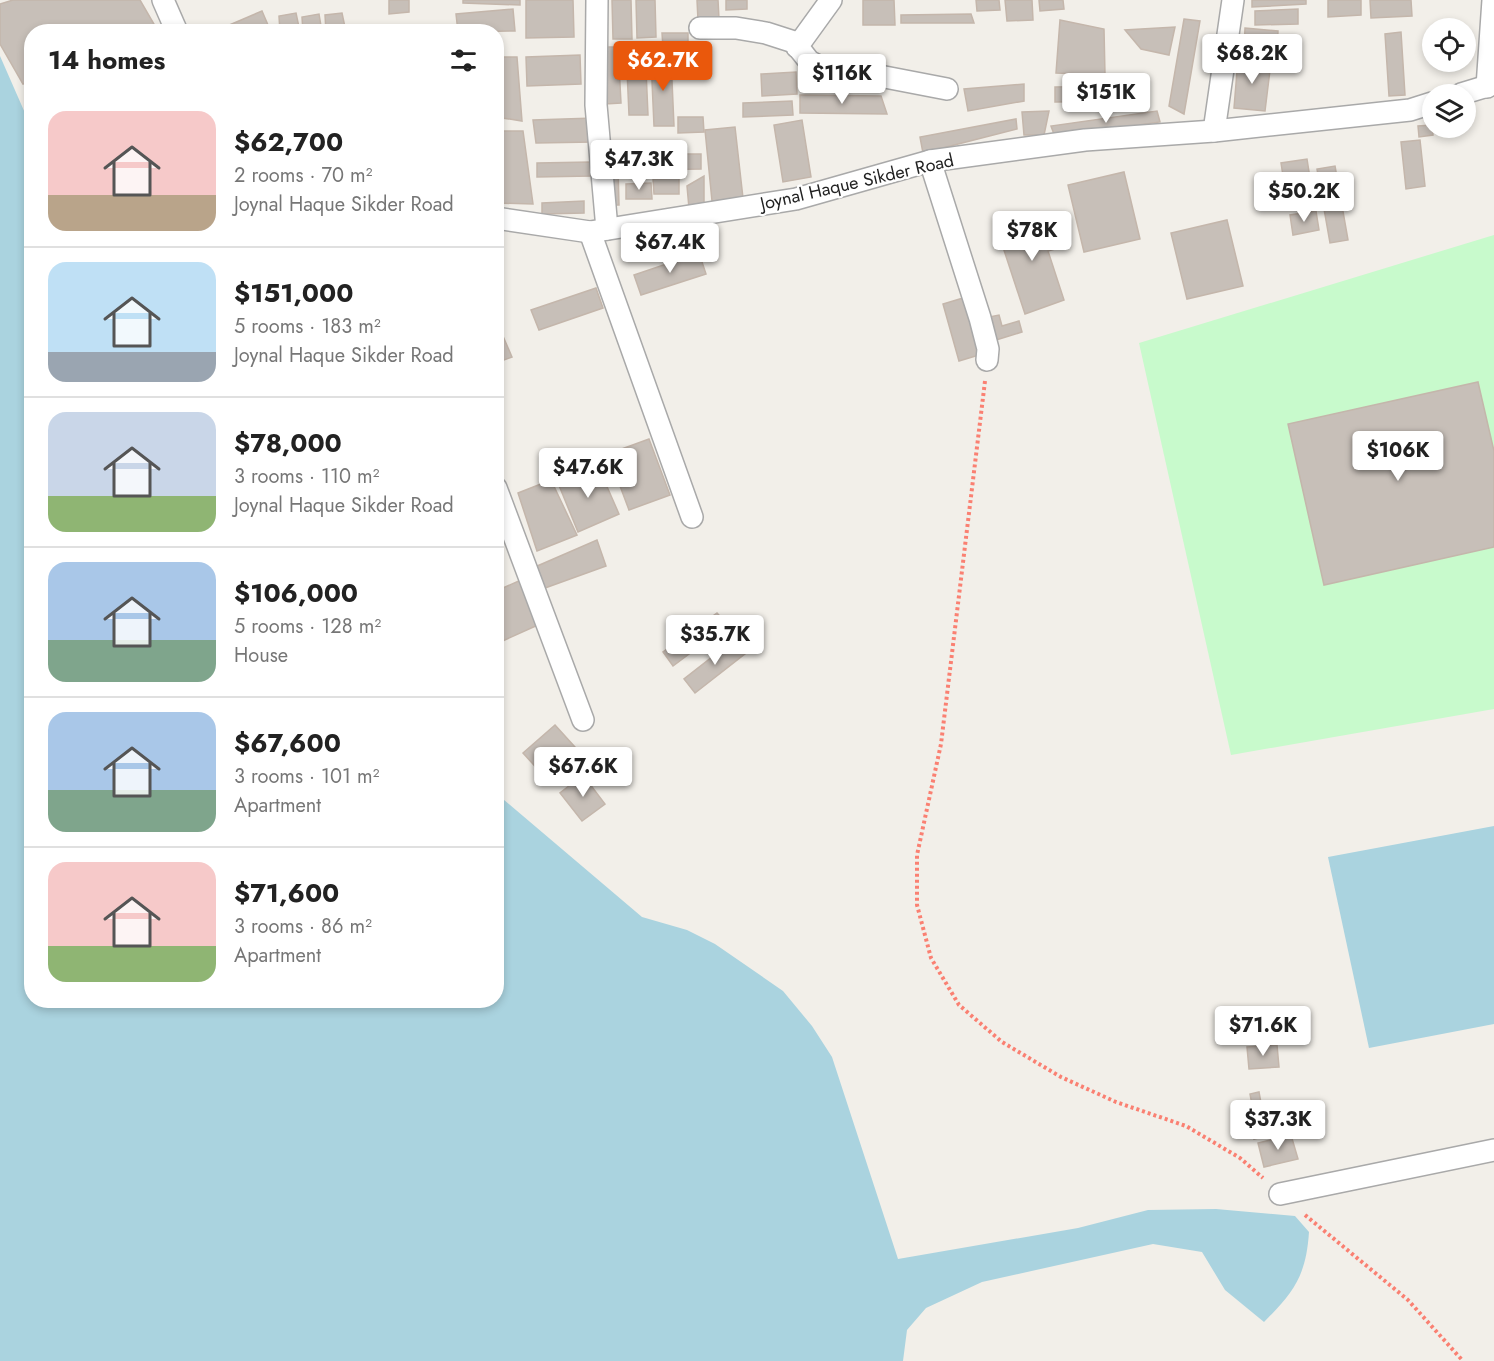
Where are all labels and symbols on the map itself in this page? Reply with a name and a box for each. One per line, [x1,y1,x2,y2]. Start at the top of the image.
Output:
pin: $68.2K [1203,34,1301,85]
pin: $62.7K [614,41,712,92]
pin: $116K [800,54,884,105]
pin: $151K [1064,73,1148,124]
pin: $47.3K [590,140,688,191]
street label: Joynal Haque Sikder Road [756,147,956,217]
pin: $50.2K [1255,172,1353,223]
pin: $78K [996,211,1068,262]
pin: $67.4K [621,223,719,274]
pin: $106K [1356,431,1440,482]
pin: $47.6K [539,448,637,499]
pin: $35.7K [666,615,764,666]
pin: $67.6K [534,747,632,798]
pin: $71.6K [1214,1006,1312,1057]
pin: $37.3K [1229,1100,1327,1151]

